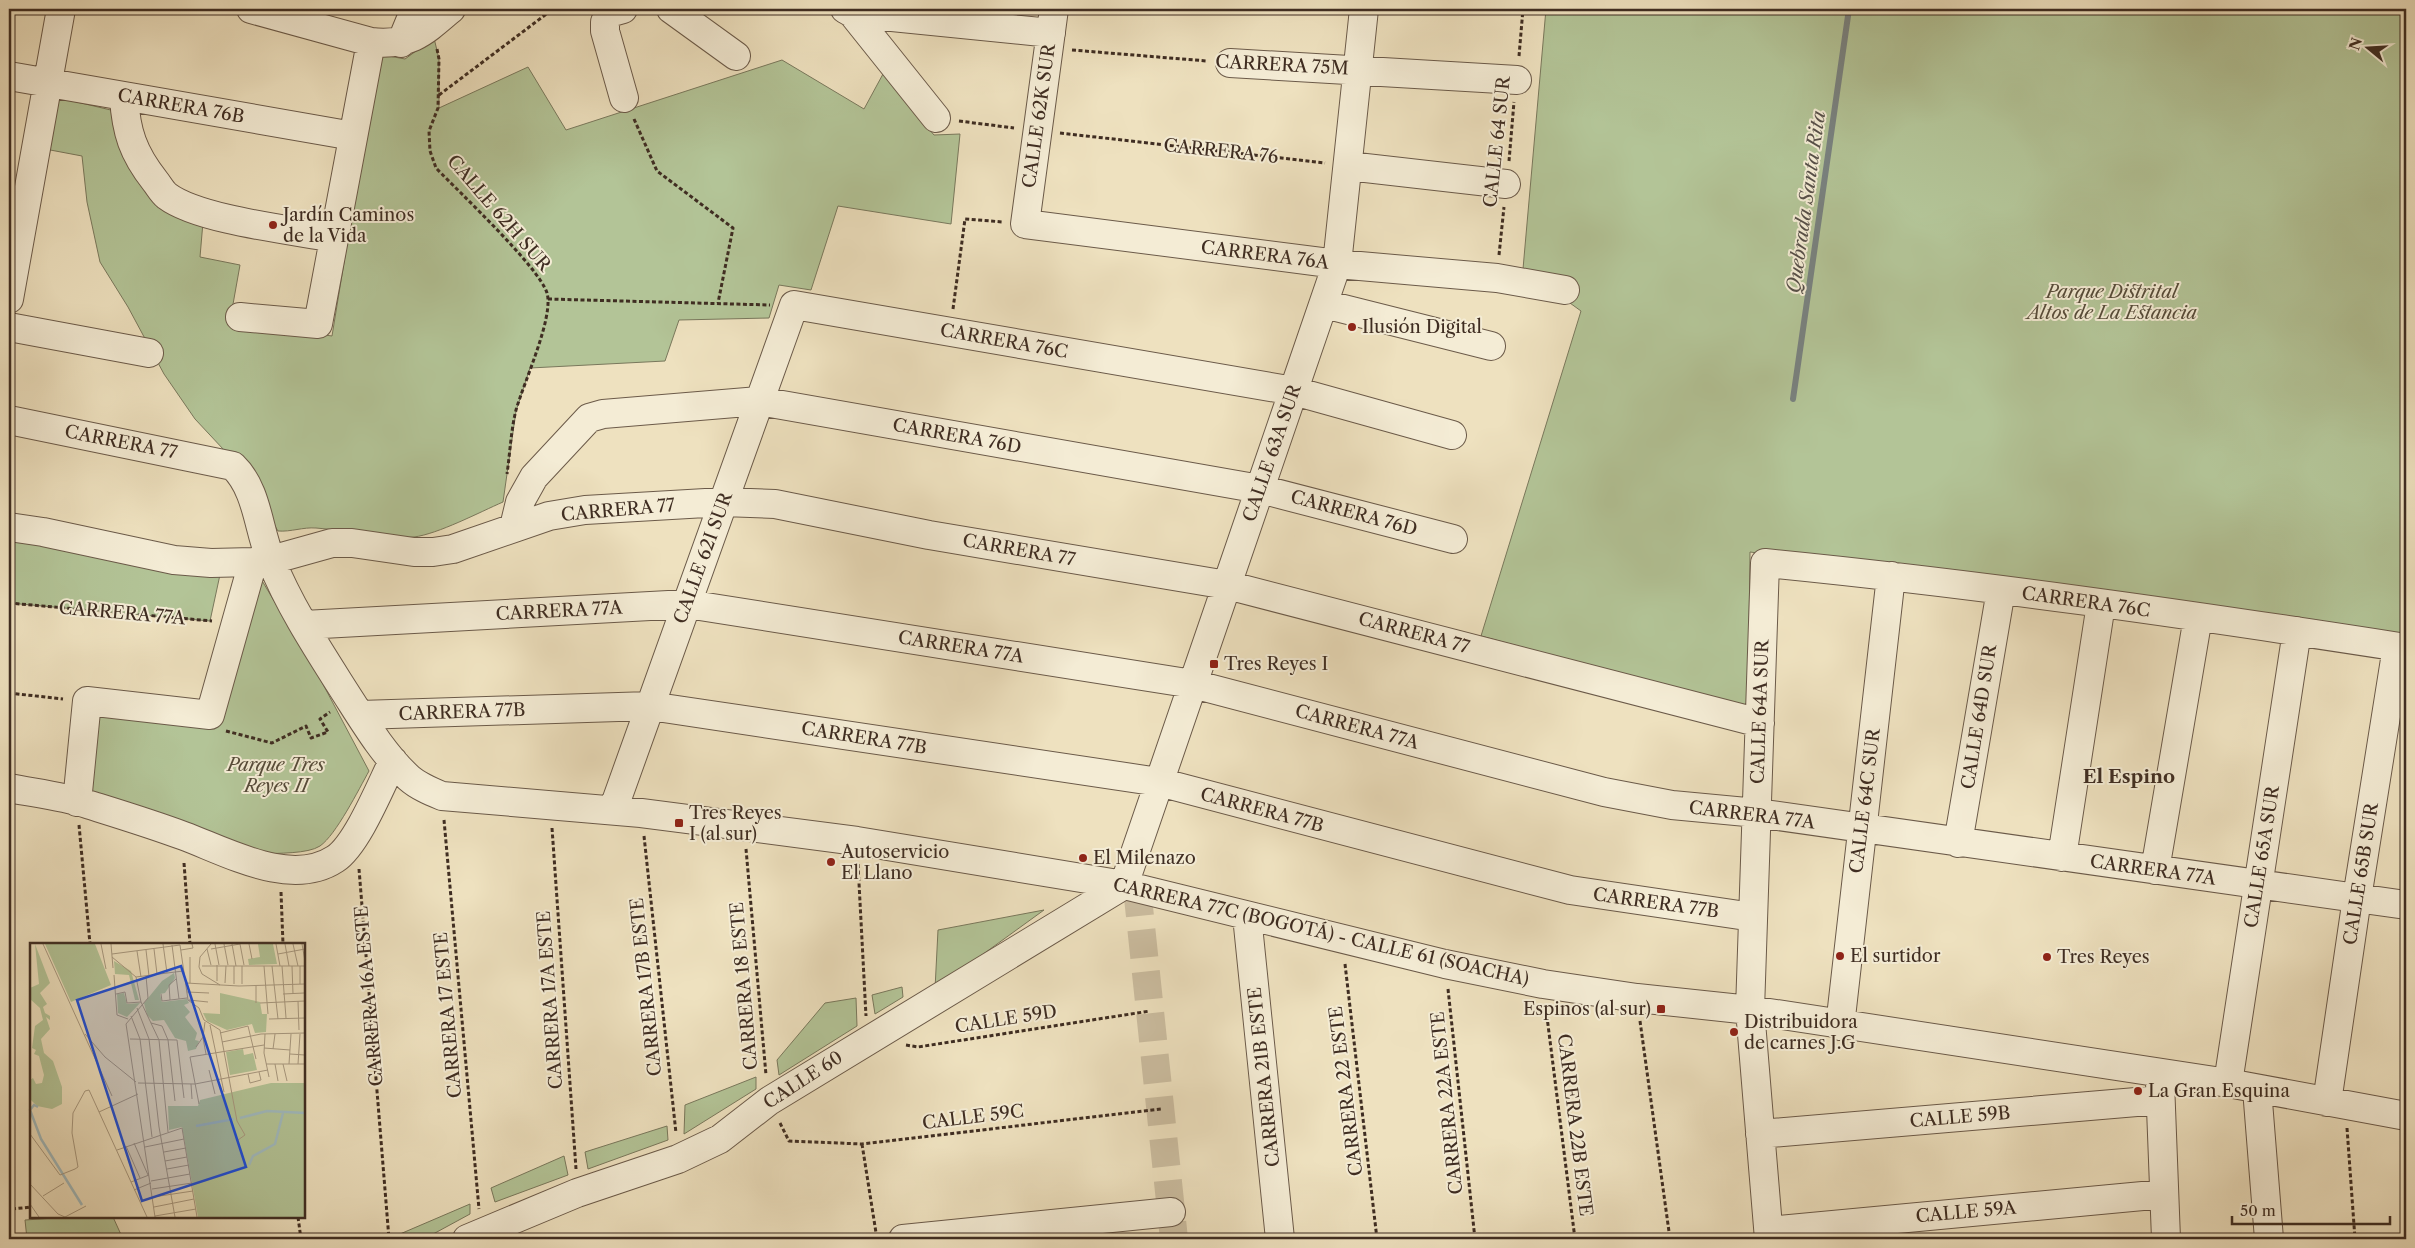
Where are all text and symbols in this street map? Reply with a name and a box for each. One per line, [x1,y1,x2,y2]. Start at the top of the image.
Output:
north arrow [2342,22,2392,72]
text: N [2345,35,2366,53]
street label: CALLE 62K SUR [1018,42,1060,189]
street label: CARRERA 75M [1215,51,1349,79]
street label: CALLE 64 SUR [1479,75,1515,209]
street label: CARRERA 76B [116,84,246,128]
water label: Quebrada Santa Rita [1782,109,1830,295]
street label: CARRERA 76 [1162,134,1280,168]
street label: CALLE 62H SUR [442,150,556,276]
place label: Jardín Caminos de la Vida [280,204,414,247]
marker: Jardín Caminos de la Vida [267,219,279,231]
street label: CARRERA 76A [1200,236,1331,274]
park label: Parque Distrital Altos de La Estancia [2024,281,2197,324]
place label: Ilusión Digital [1362,316,1482,338]
street label: CARRERA 76C [938,319,1070,363]
marker: Ilusión Digital [1346,321,1358,333]
street label: CALLE 63A SUR [1238,381,1306,525]
street label: CARRERA 76D [891,414,1023,458]
street label: CARRERA 77 [63,420,179,464]
street label: CARRERA 76D [1288,486,1420,540]
street label: CALLE 62I SUR [669,488,737,627]
street label: CARRERA 77 [560,494,676,526]
street label: CARRERA 77 [961,529,1077,571]
street label: CARRERA 76C [2020,582,2152,622]
street label: CARRERA 77A [58,597,187,630]
street label: CARRERA 77A [495,597,624,625]
street label: CARRERA 77 [1356,608,1472,658]
street label: CARRERA 77A [897,626,1026,668]
street label: CALLE 64A SUR [1746,639,1774,785]
street label: CALLE 64D SUR [1957,642,2001,791]
place label: Tres Reyes I [1224,653,1328,675]
marker: Tres Reyes I [1208,658,1220,670]
street label: CARRERA 77B [398,699,526,725]
street label: CARRERA 77A [1293,700,1422,754]
street label: CARRERA 77B [800,717,928,759]
street label: CALLE 64C SUR [1845,727,1885,875]
park label: Parque Tres Reyes II [225,754,325,797]
district label: El Espino [2083,765,2175,788]
street label: CARRERA 77B [1198,783,1326,837]
street label: CALLE 65A SUR [2240,784,2284,930]
street label: CARRERA 77A [1688,796,1817,834]
street label: CALLE 65B SUR [2339,801,2383,947]
place label: Tres Reyes I (al sur) [689,802,782,845]
marker: Tres Reyes I (al sur) [673,817,685,829]
place label: Autoservicio El Llano [840,841,949,884]
place label: El Milenazo [1093,847,1196,869]
street label: CARRERA 77A [2089,850,2218,890]
marker: El Milenazo [1077,852,1089,864]
marker: Autoservicio El Llano [825,856,837,868]
street label: CARRERA 77C (BOGOTÁ) - CALLE 61 (SOACHA) [1111,872,1531,991]
street label: CARRERA 77B [1592,883,1720,923]
street label: CARRERA 17B ESTE [626,897,666,1077]
street label: CARRERA 18 ESTE [726,901,762,1071]
street label: CARRERA 16A ESTE [350,905,388,1087]
street label: CARRERA 17A ESTE [533,910,567,1090]
street label: CARRERA 17 ESTE [430,931,466,1099]
inset map [30,943,305,1218]
place label: El surtidor [1850,945,1941,967]
place label: Tres Reyes [2057,946,2150,968]
marker: El surtidor [1834,950,1846,962]
marker: Tres Reyes [2041,951,2053,963]
street label: CARRERA 21B ESTE [1244,986,1284,1168]
place label: Espinos (al sur) [1523,998,1651,1020]
street label: CALLE 59D [953,1000,1059,1038]
marker: Espinos (al sur) [1655,1003,1667,1015]
street label: CARRERA 22 ESTE [1325,1005,1367,1177]
street label: CARRERA 22A ESTE [1426,1010,1468,1196]
place label: Distribuidora de carnes J.G [1744,1011,1858,1054]
marker: Distribuidora de carnes J.G [1728,1026,1740,1038]
street label: CARRERA 22B ESTE [1553,1032,1597,1218]
street label: CALLE 60 [759,1046,847,1114]
place label: La Gran Esquina [2148,1080,2290,1102]
marker: La Gran Esquina [2132,1085,2144,1097]
street label: CALLE 59C [921,1100,1025,1134]
street label: CALLE 59B [1909,1102,2011,1132]
scale bar [2232,1193,2390,1225]
street label: CALLE 59A [1915,1197,2018,1227]
text: 50 m [2240,1201,2276,1220]

